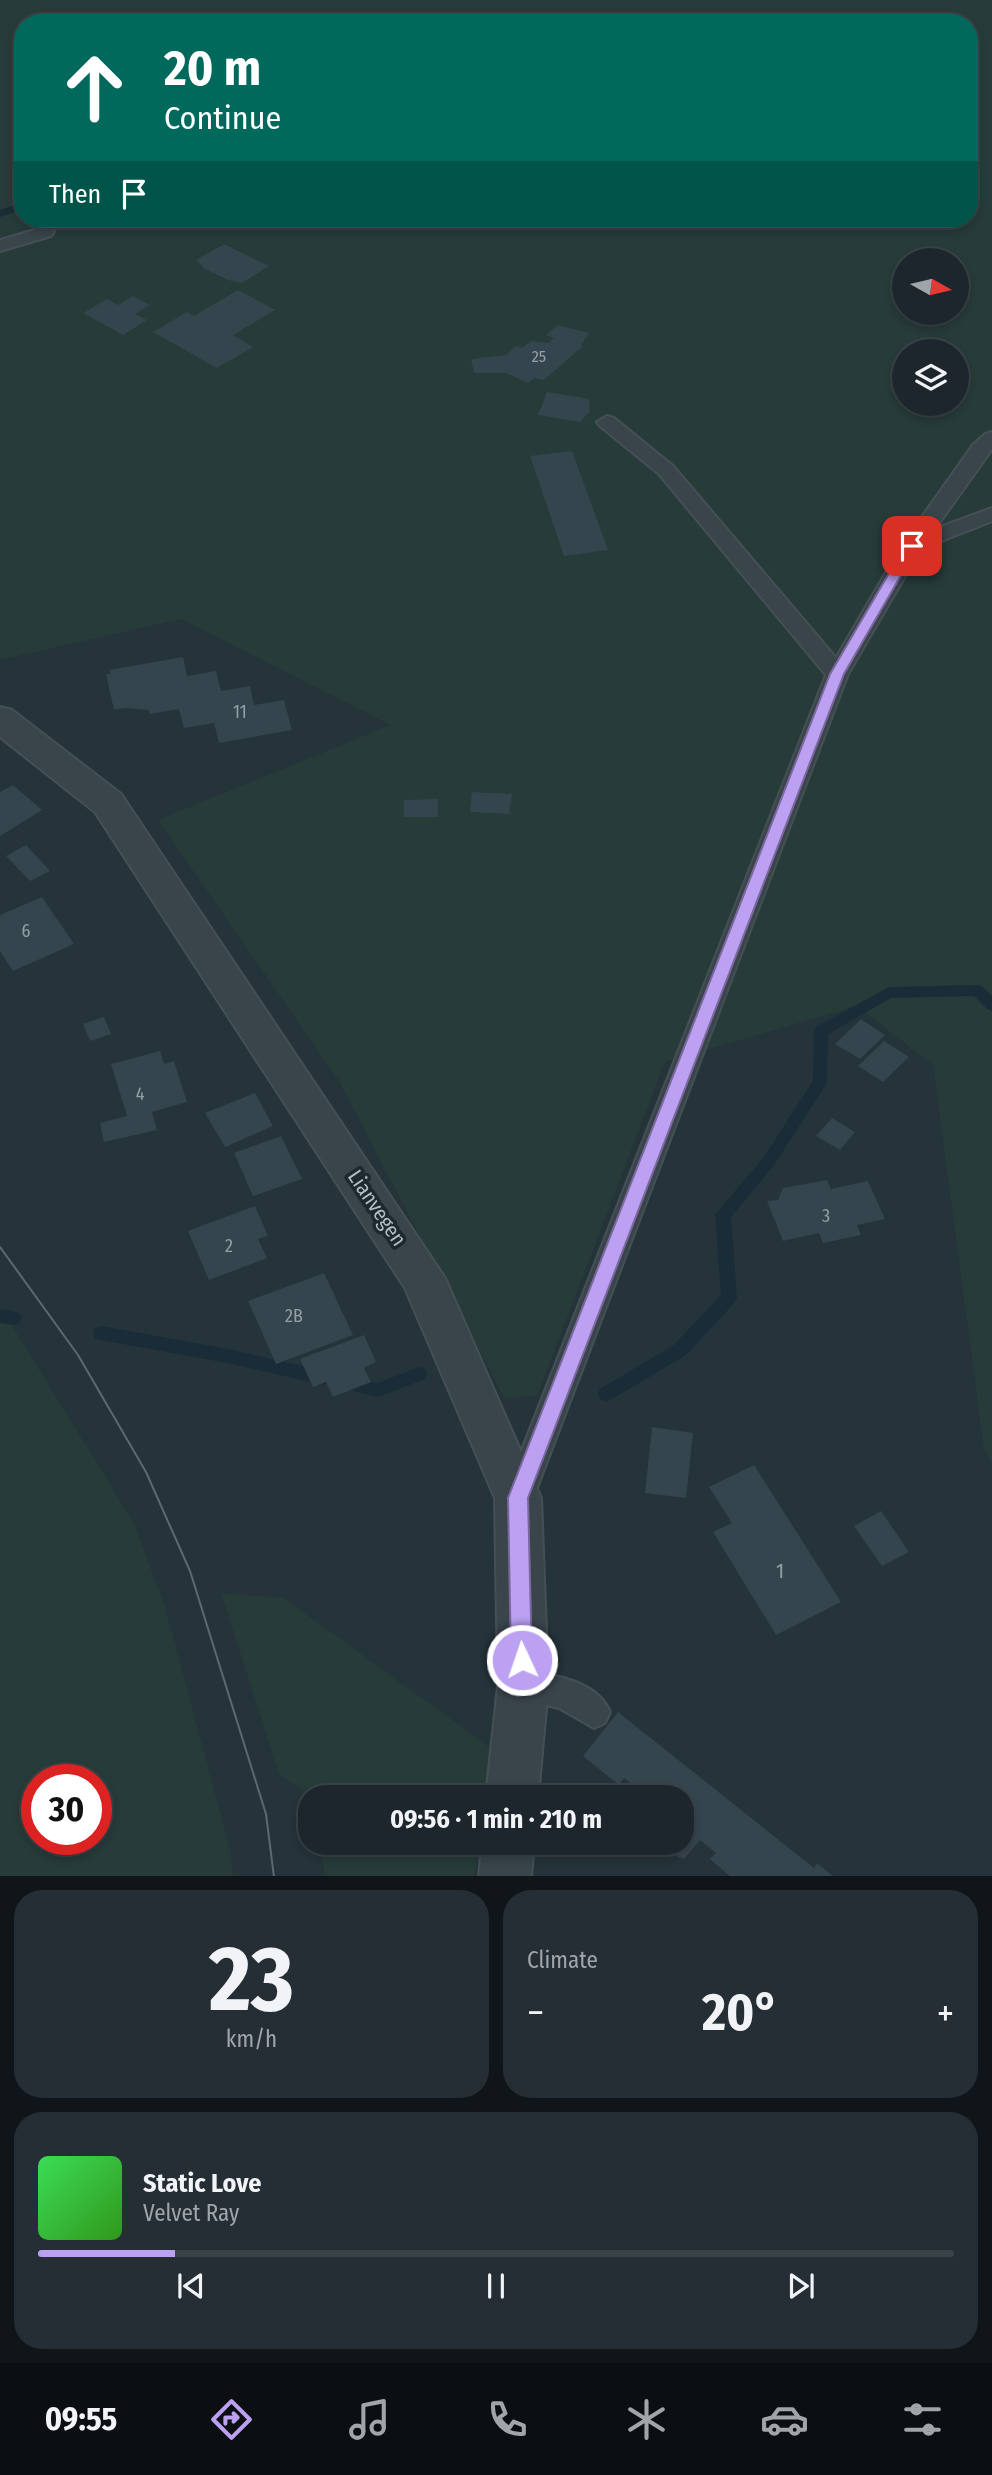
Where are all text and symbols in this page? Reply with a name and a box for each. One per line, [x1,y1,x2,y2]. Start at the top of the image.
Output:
text: 20 m [164,39,261,98]
icon: ahead [49,42,140,133]
text: Continue [164,99,281,137]
icon: arrive [115,175,153,213]
text: Then [49,179,101,210]
north arrow [892,248,970,326]
map controls [892,248,969,416]
button: layers [892,339,969,416]
house number: 25 [532,347,546,366]
pin [882,516,942,576]
icon: arrive [893,527,931,565]
house number: 11 [233,701,247,723]
house number: 6 [22,920,31,942]
house number: 4 [136,1083,145,1105]
street label: Lianvegen [342,1165,412,1251]
house number: 3 [822,1205,830,1227]
house number: 2 [225,1235,233,1257]
house number: 2B [285,1305,303,1327]
house number: 1 [776,1558,784,1584]
position arrow [485,1623,559,1697]
speed limit sign: 30 [21,1764,112,1855]
text: 09:56 · 1 min · 210 m [390,1804,602,1835]
text: 23 [209,1925,294,2034]
text: Climate [527,1946,598,1974]
text: 20° [702,1981,779,2044]
text: − [527,1990,544,2036]
text: + [937,1990,954,2036]
text: km/h [226,2025,277,2053]
text: Static Love [143,2168,261,2199]
text: Velvet Ray [143,2199,239,2227]
icon: previous [172,2267,210,2305]
icon: pause [477,2267,515,2305]
icon: next [782,2267,820,2305]
icon: directions [207,2395,256,2444]
icon: music [345,2395,394,2444]
icon: phone [483,2395,532,2444]
icon: climate [622,2395,671,2444]
icon: car [760,2395,809,2444]
icon: filters [898,2395,947,2444]
text: 09:55 [45,2400,117,2438]

